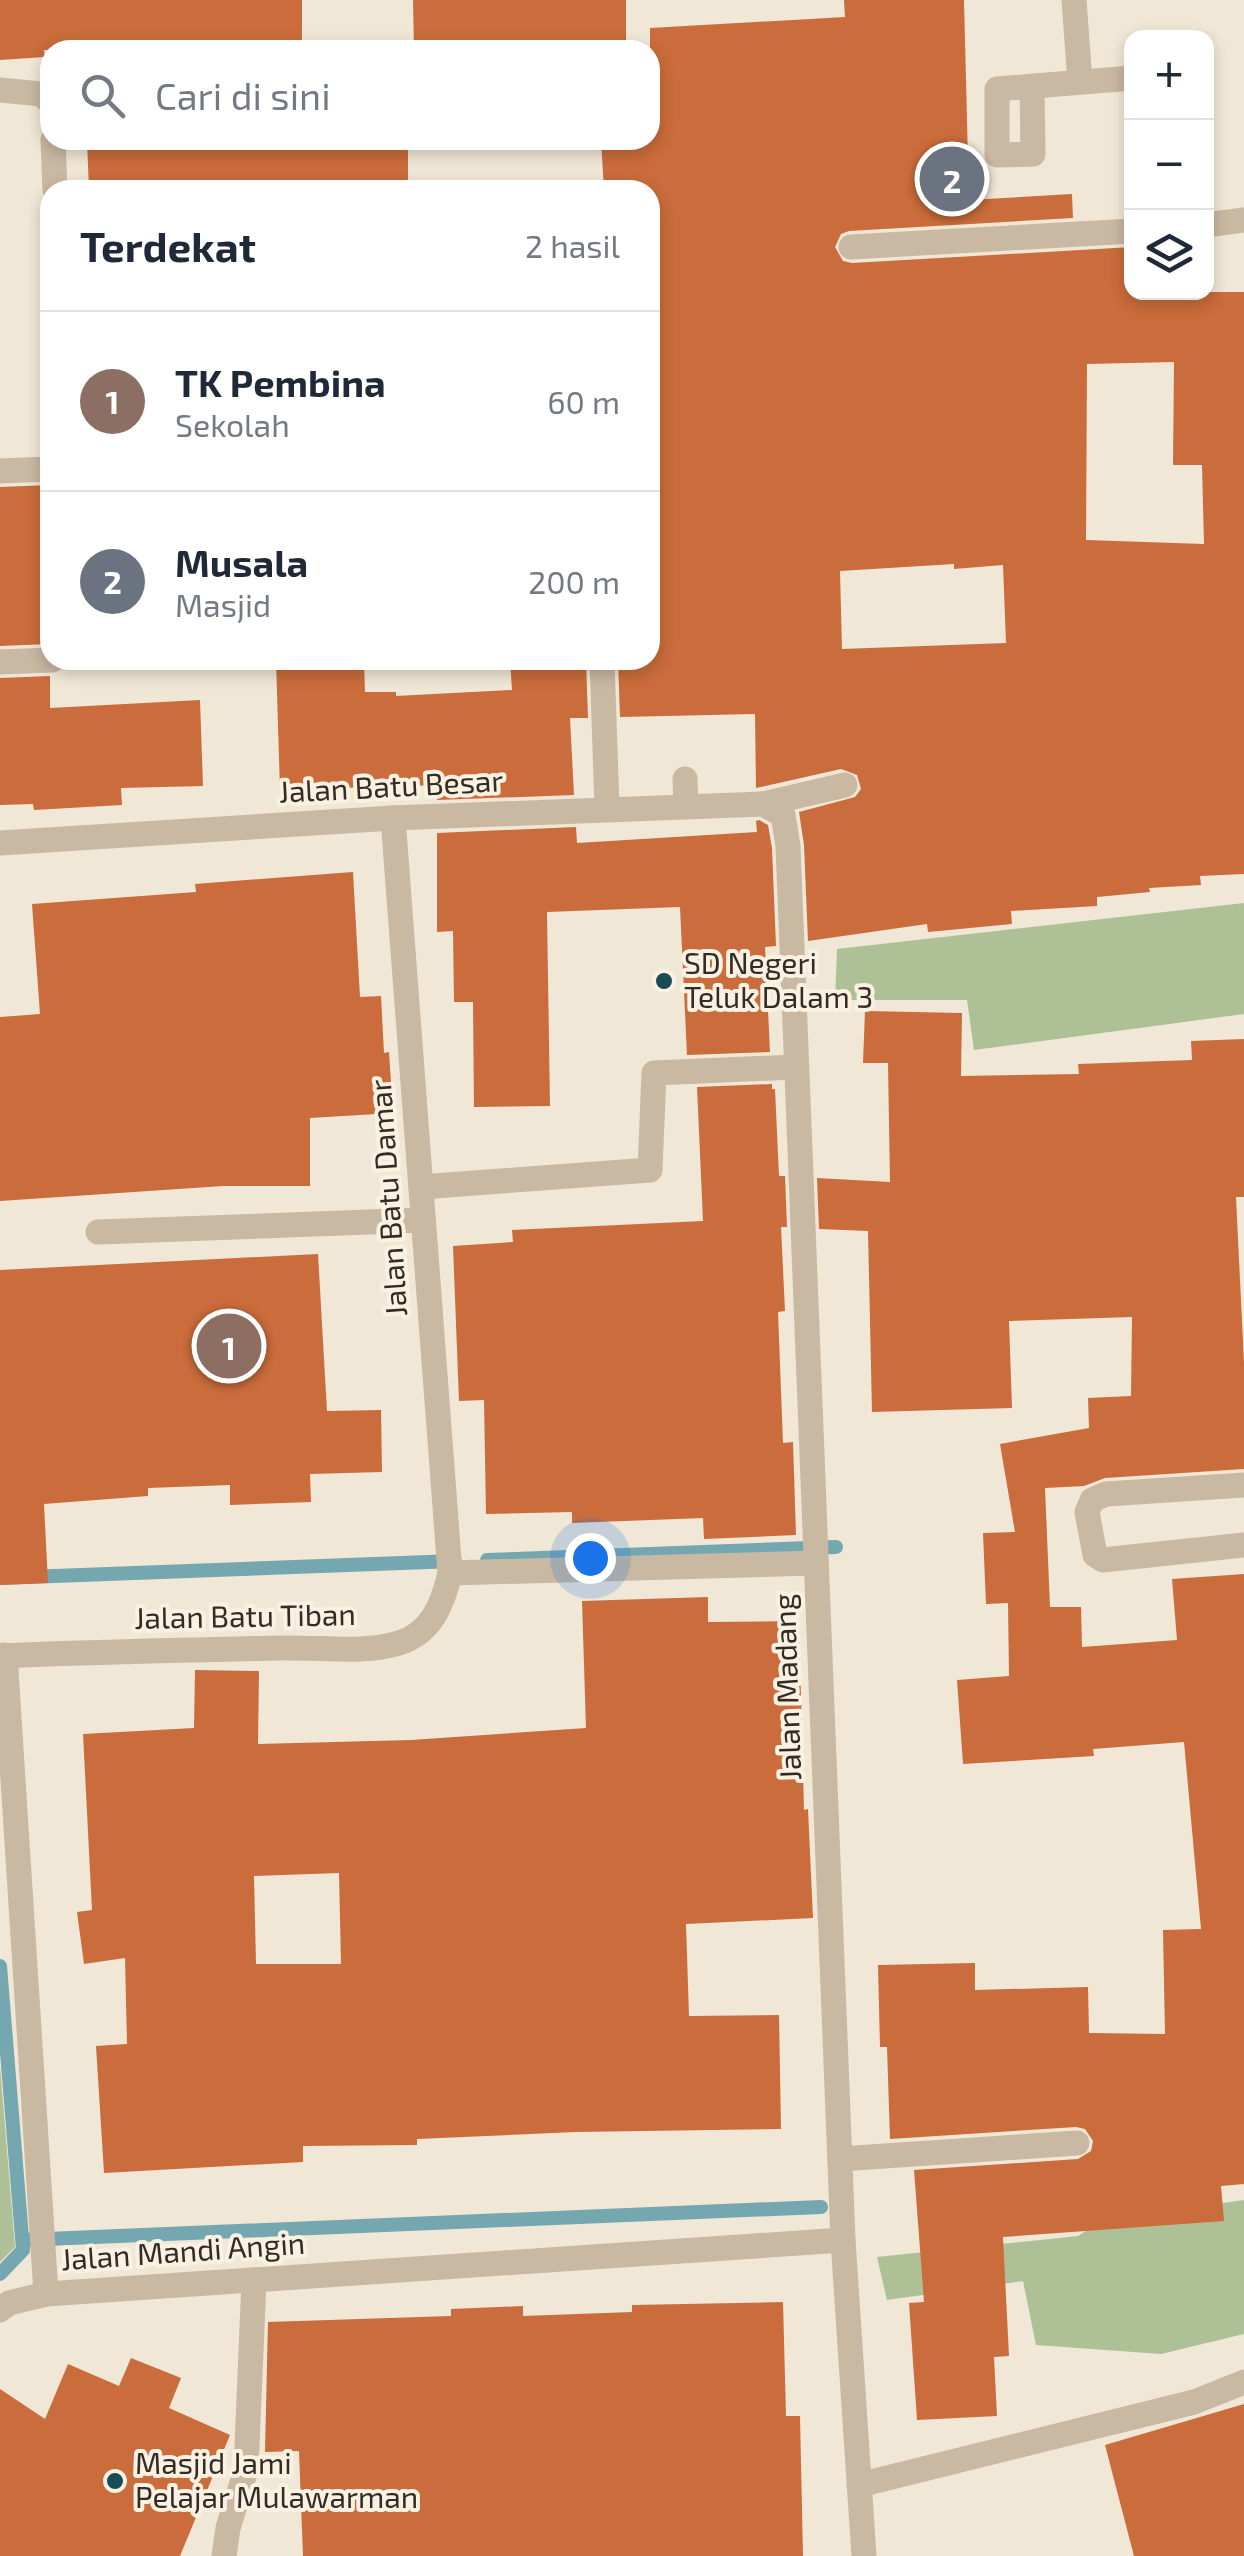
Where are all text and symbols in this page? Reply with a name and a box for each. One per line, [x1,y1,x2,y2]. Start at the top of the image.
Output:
map controls [1124,30,1214,300]
button: + [1124,30,1214,120]
search box [40,40,660,150]
icon: search [75,68,130,123]
text: Cari di sini [155,72,331,118]
button: − [1124,120,1214,210]
pin: 2 [920,142,984,216]
button: layers [1124,210,1214,300]
text: Terdekat [80,220,256,270]
text: 2 hasil [525,226,620,264]
text: TK Pembina [175,359,386,405]
text: 1 [106,382,119,420]
text: 60 m [547,382,620,420]
text: Sekolah [175,405,290,443]
text: Musala [175,539,308,585]
text: 2 [103,562,122,600]
text: 200 m [528,562,620,600]
text: Masjid [175,585,271,623]
street label: Jalan Batu Besar [278,761,504,809]
place label: SD Negeri Teluk Dalam 3 [684,944,873,1014]
marker: SD Negeri Teluk Dalam 3 [653,970,675,992]
street label: Jalan Batu Damar [361,1078,413,1318]
pin: 1 [196,1308,262,1384]
your location [565,1533,616,1584]
street label: Jalan Madang [765,1593,807,1781]
street label: Jalan Batu Tiban [134,1595,356,1635]
street label: Jalan Mandi Angin [60,2224,306,2276]
place label: Masjid Jami Pelajar Mulawarman [135,2444,418,2514]
marker: Masjid Jami Pelajar Mulawarman [104,2470,126,2492]

